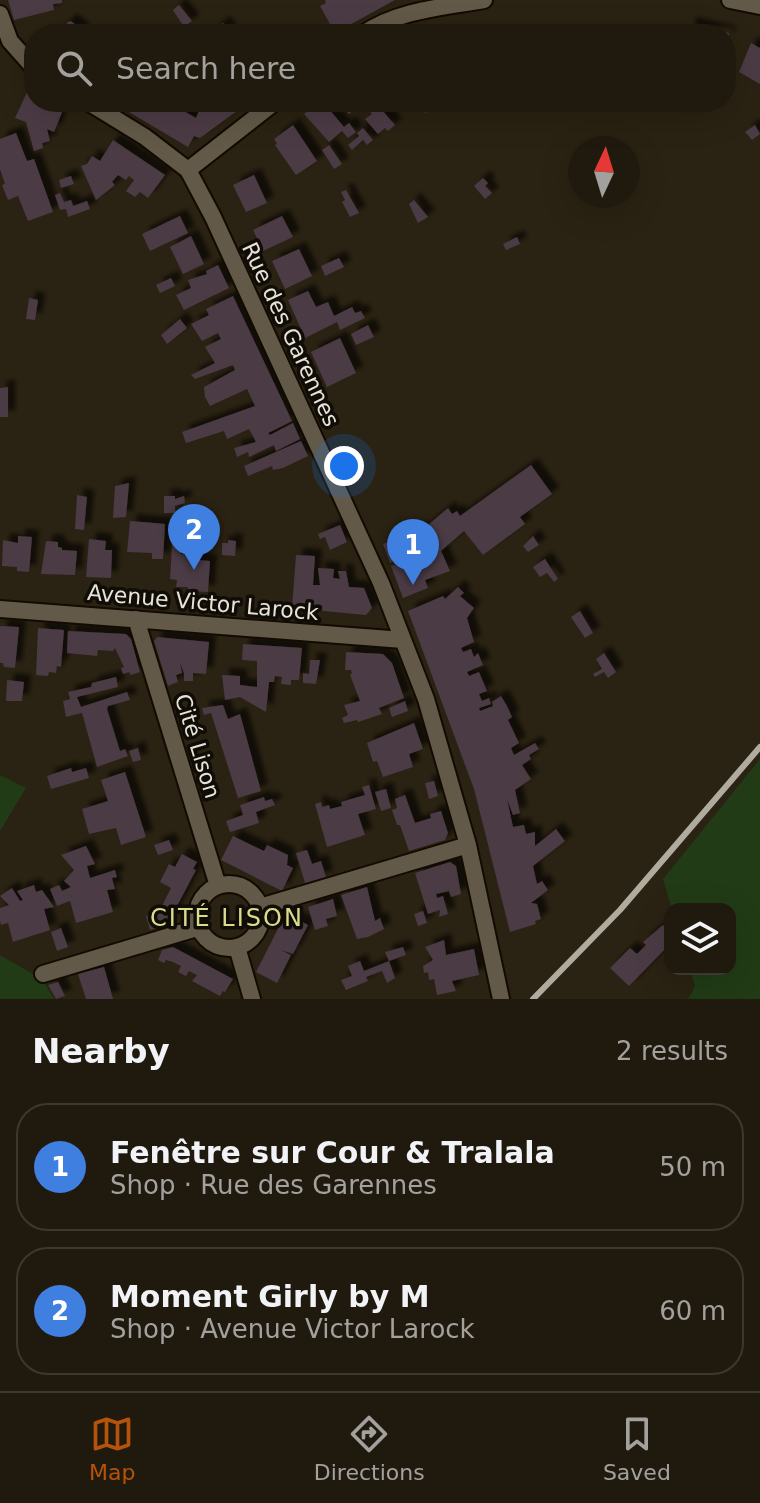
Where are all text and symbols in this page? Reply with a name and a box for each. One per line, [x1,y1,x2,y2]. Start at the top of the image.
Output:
search box [24,24,736,112]
icon: search [52,46,96,90]
text: Search here [116,51,296,86]
north arrow [568,136,640,208]
street label: Rue des Garennes [237,238,344,430]
your location [324,446,364,486]
pin: 2 [168,504,220,570]
pin: 1 [387,519,439,585]
street label: Avenue Victor Larock [86,580,320,625]
street label: Cité Lison [170,691,225,801]
district label: CITÉ LISON [150,903,304,932]
map controls [664,903,736,975]
button: layers [664,903,736,975]
text: Nearby [32,1031,170,1071]
text: 2 results [616,1036,728,1066]
text: Fenêtre sur Cour & Tralala [110,1135,555,1170]
text: 1 [51,1152,69,1182]
text: 50 m [659,1152,726,1182]
text: Shop · Rue des Garennes [110,1170,437,1200]
text: Moment Girly by M [110,1279,430,1314]
text: 2 [51,1296,69,1326]
text: 60 m [659,1296,726,1326]
text: Shop · Avenue Victor Larock [110,1314,475,1344]
tab: Map [89,1412,136,1485]
tab: Directions [314,1412,425,1485]
tab: Saved [603,1412,671,1485]

